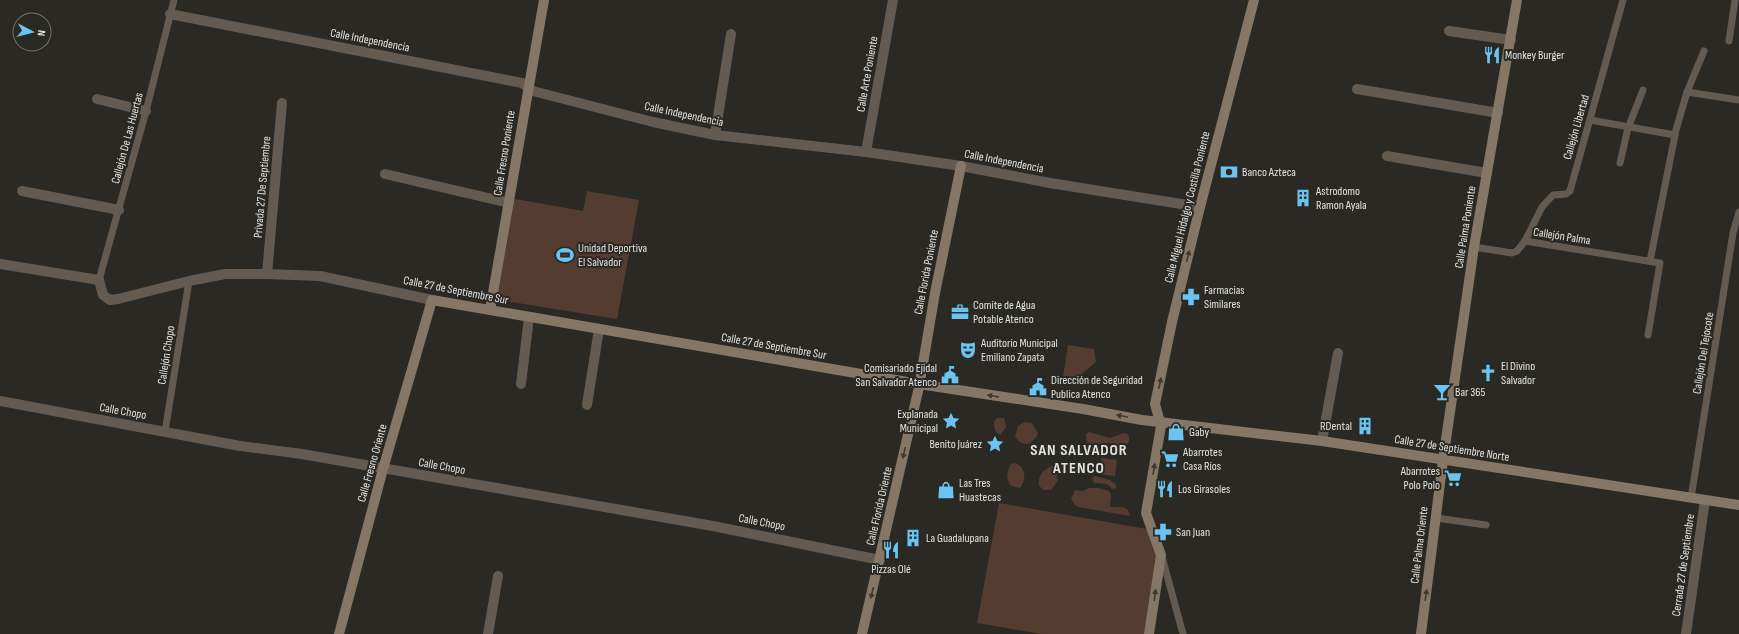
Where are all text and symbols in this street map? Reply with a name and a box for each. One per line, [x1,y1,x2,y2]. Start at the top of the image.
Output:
north arrow [12,12,52,52]
street label: Calle Independencia [329,25,411,56]
text: N [35,29,48,37]
street label: Calle Arte Poniente [853,35,882,113]
restaurant icon: Monkey Burger [1482,45,1502,65]
place label: Monkey Burger [1505,48,1565,63]
street label: Callejón De Las Huertas [108,91,147,185]
street label: Callejón Libertad [1560,93,1593,161]
street label: Calle Independencia [643,99,725,130]
street label: Calle Fresno Poniente [490,109,519,197]
street label: Calle Miguel Hidalgo y Costilla Poniente [1161,130,1214,284]
street label: Privada 27 De Septiembre [251,135,274,239]
street label: Calle Independencia [963,146,1045,177]
bank icon: Banco Azteca [1219,162,1239,182]
place label: Banco Azteca [1242,165,1296,180]
place label: Astrodomo Ramon Ayala [1315,184,1367,213]
street label: Calle Palma Poniente [1452,185,1479,269]
building icon: Astrodomo Ramon Ayala [1293,188,1313,208]
street label: Callejón Palma [1532,225,1592,248]
street label: Calle Florida Poniente [911,228,942,316]
place label: Unidad Deportiva El Salvador [578,241,647,270]
sports icon: Unidad Deportiva El Salvador [555,245,575,265]
one-way arrow [1185,250,1191,262]
street label: Calle 27 de Septiembre Sur [402,273,510,308]
place label: Farmacias Similares [1204,283,1245,312]
pharmacy icon: Farmacias Similares [1181,287,1201,307]
place label: Comite de Agua Potable Atenco [973,298,1036,327]
office icon: Comite de Agua Potable Atenco [950,302,970,322]
street label: Callejón Del Tejocote [1690,311,1717,395]
street label: Callejón Chopo [154,324,179,386]
street label: Calle 27 de Septiembre Sur [720,330,828,363]
place label: Auditorio Municipal Emiliano Zapata [980,336,1058,365]
theatre icon: Auditorio Municipal Emiliano Zapata [958,340,978,360]
place label: El Divino Salvador [1501,359,1536,388]
place label: Comisariado Ejidal San Salvador Atenco [855,361,937,390]
church icon: El Divino Salvador [1478,363,1498,383]
public building icon: Comisariado Ejidal San Salvador Atenco [940,365,960,385]
place label: Dirección de Seguridad Publica Atenco [1051,373,1143,402]
public building icon: Dirección de Seguridad Publica Atenco [1028,377,1048,397]
one-way arrow [1157,377,1163,389]
bar icon: Bar 365 [1432,382,1452,402]
place label: Bar 365 [1455,385,1486,400]
one-way arrow [987,393,1000,399]
street label: Calle Chopo [98,400,148,423]
place label: Explanada Municipal [897,407,938,436]
place icon: Explanada Municipal [941,411,961,431]
one-way arrow [1116,413,1128,419]
building icon: RDental [1355,416,1375,436]
place label: RDental [1320,419,1352,434]
street label: Calle Fresno Oriente [354,422,391,504]
shop icon: Gaby [1166,422,1186,442]
place label: Gaby [1189,425,1209,440]
street label: Calle 27 de Septiembre Norte [1393,432,1511,465]
place icon: Benito Juárez [985,434,1005,454]
place label: Benito Juárez [930,437,983,452]
district label: SAN SALVADOR ATENCO [1030,441,1128,478]
place label: Abarrotes Casa Ríos [1182,445,1222,474]
one-way arrow [901,446,907,459]
supermarket icon: Abarrotes Casa Ríos [1160,449,1180,469]
street label: Calle Chopo [417,455,467,478]
one-way arrow [1151,463,1157,475]
place label: Abarrotes Polo Polo [1400,464,1440,493]
street label: Calle Florida Oriente [863,465,896,547]
supermarket icon: Abarrotes Polo Polo [1443,468,1463,488]
place label: Las Tres Huastecas [959,476,1001,505]
restaurant icon: Los Girasoles [1155,479,1175,499]
shop icon: Las Tres Huastecas [936,480,956,500]
place label: Los Girasoles [1178,482,1230,497]
street label: Calle Palma Oriente [1407,506,1432,584]
street label: Calle Chopo [737,511,787,534]
street label: Cerrada 27 de Septiembre [1669,513,1698,617]
pharmacy icon: San Juan [1153,522,1173,542]
place label: San Juan [1176,525,1210,540]
building icon: La Guadalupana [903,528,923,548]
place label: La Guadalupana [926,531,989,546]
restaurant icon: Pizzas Olé [881,540,901,560]
place label: Pizzas Olé [871,562,911,577]
one-way arrow [869,587,875,599]
one-way arrow [1152,589,1158,602]
one-way arrow [1423,589,1429,601]

